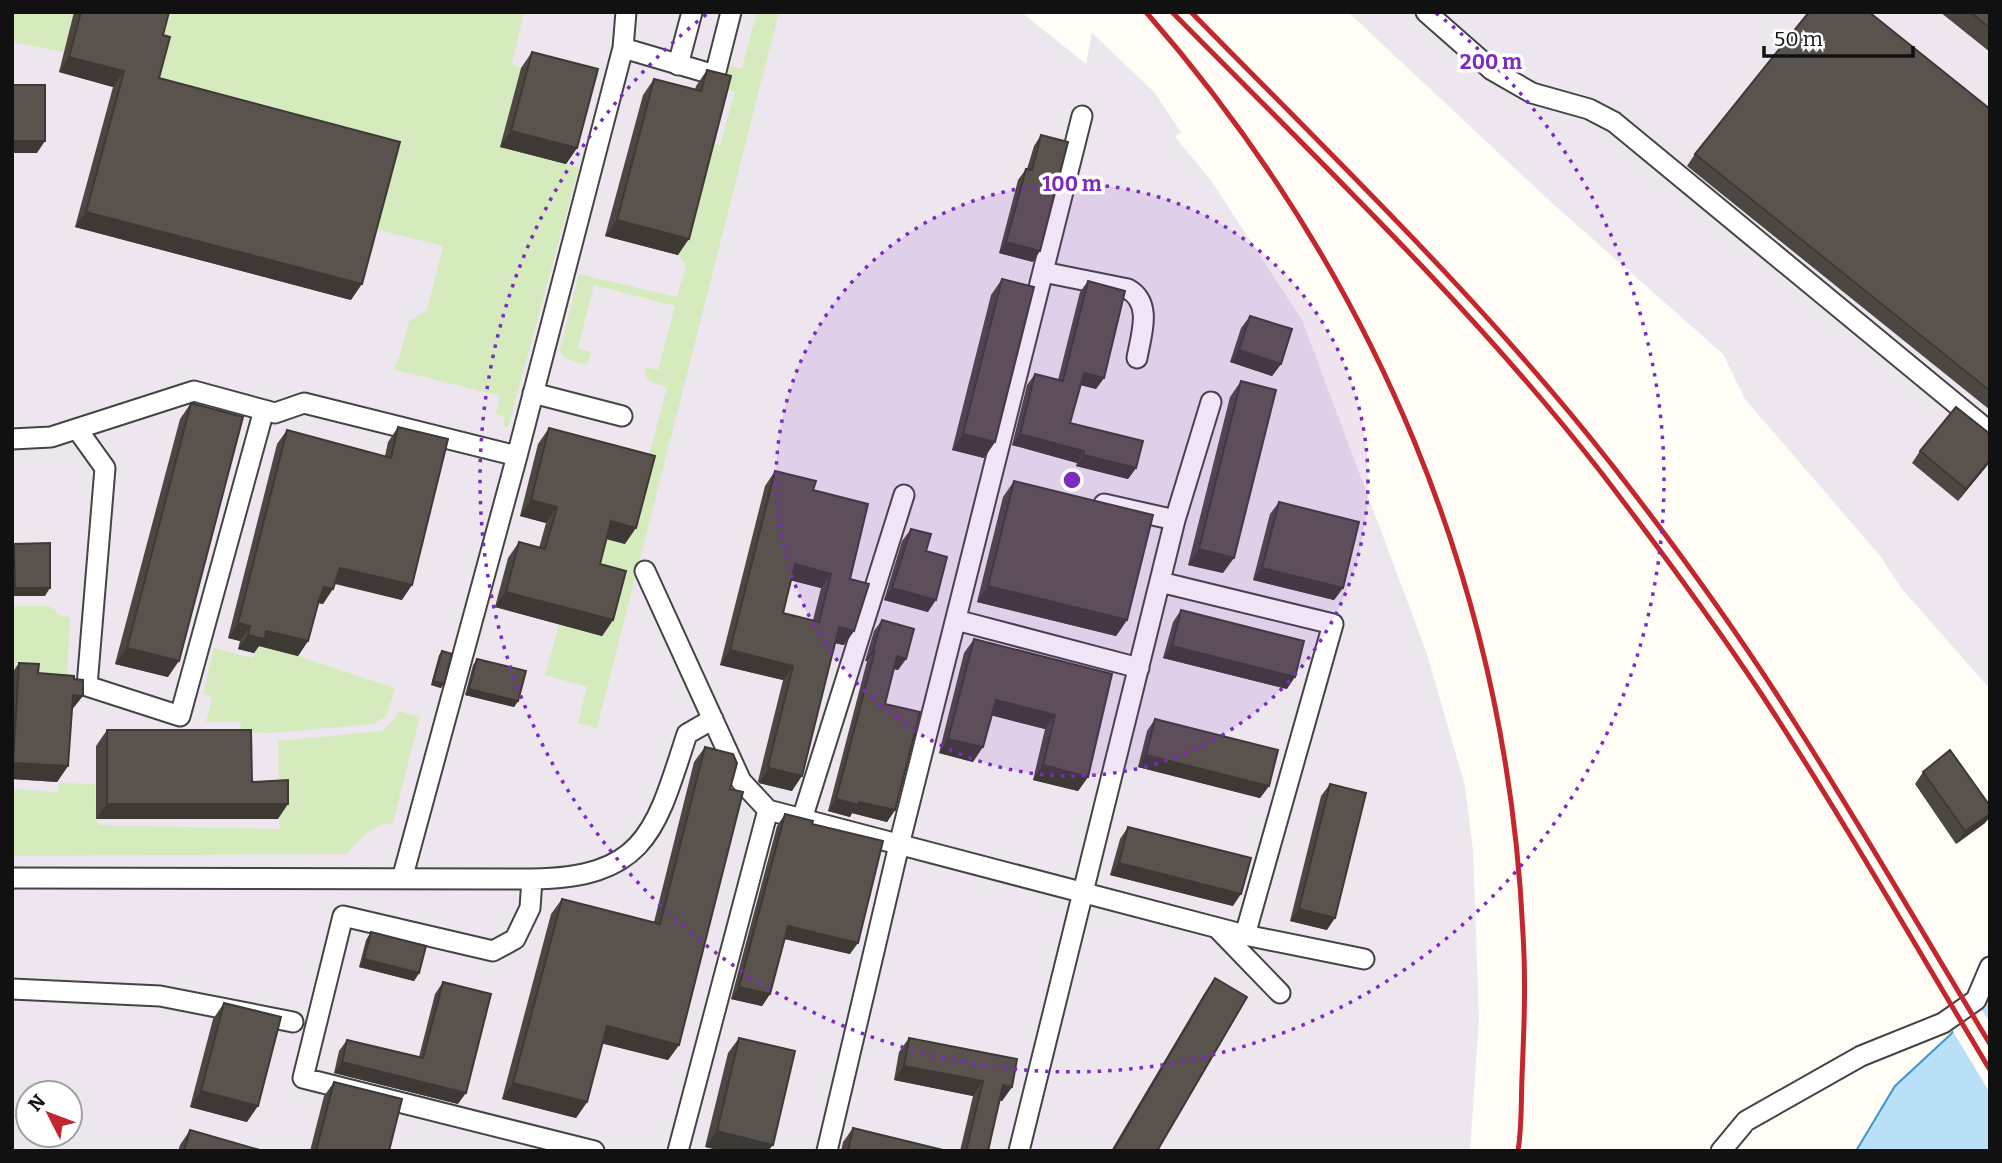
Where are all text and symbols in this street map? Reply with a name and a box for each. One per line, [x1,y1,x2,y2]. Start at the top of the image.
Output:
scale bar [1764,14,1913,58]
text: 50 m [1774,26,1823,52]
text: 200 m [1460,49,1522,75]
text: 100 m [1042,171,1102,197]
centre of rings [1060,468,1084,492]
north arrow [14,1079,84,1149]
text: N [23,1090,50,1116]

